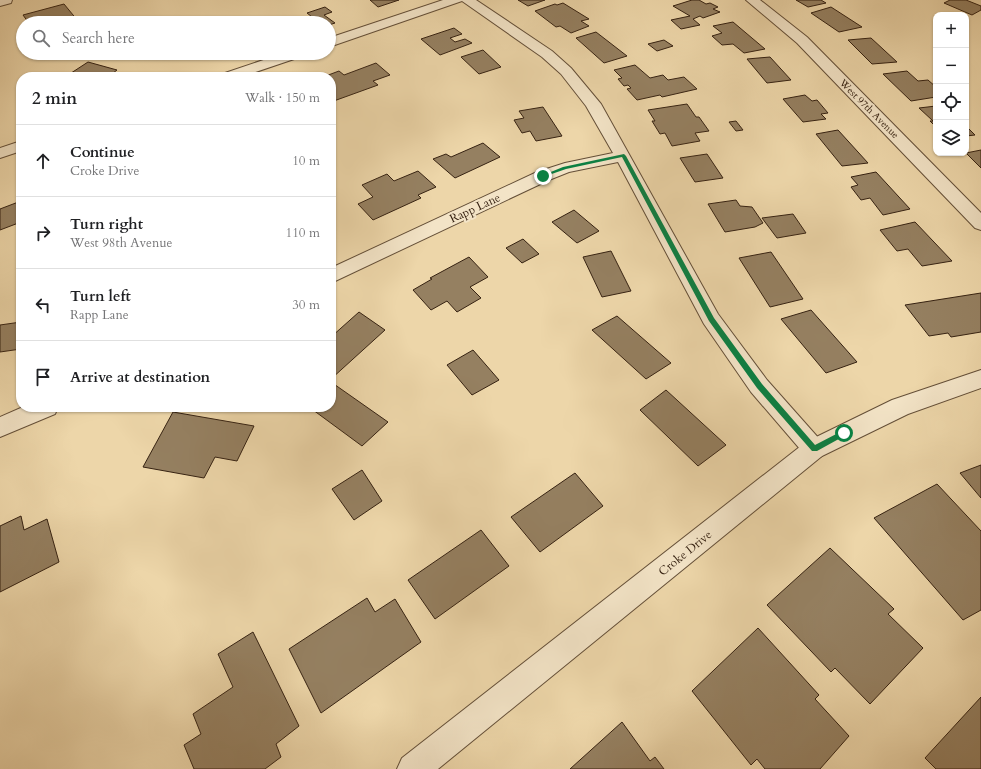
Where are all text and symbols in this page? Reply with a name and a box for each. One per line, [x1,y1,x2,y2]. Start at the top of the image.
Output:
map controls [933,12,969,156]
button: + [933,12,969,48]
search box [16,16,336,60]
icon: search [30,27,52,49]
text: Search here [62,28,135,48]
button: − [933,48,969,84]
street label: West 97th Avenue [835,75,902,142]
button: locate [933,84,969,120]
text: 2 min [32,87,77,110]
text: Walk · 150 m [245,89,320,107]
button: layers [933,120,969,156]
text: Continue [70,142,135,162]
icon: ahead [32,150,54,172]
text: 10 m [292,152,320,170]
text: Croke Drive [70,162,140,180]
route end [534,167,552,185]
street label: Rapp Lane [447,189,503,227]
text: Turn right [70,214,143,234]
icon: right [32,222,54,244]
text: 110 m [286,224,320,242]
text: West 98th Avenue [70,234,172,252]
text: Turn left [70,286,131,306]
icon: left [32,294,54,316]
text: 30 m [292,296,320,314]
text: Rapp Lane [70,306,129,324]
icon: arrive [32,366,54,388]
text: Arrive at destination [70,367,210,387]
route start [835,424,853,442]
street label: Croke Drive [655,527,715,579]

